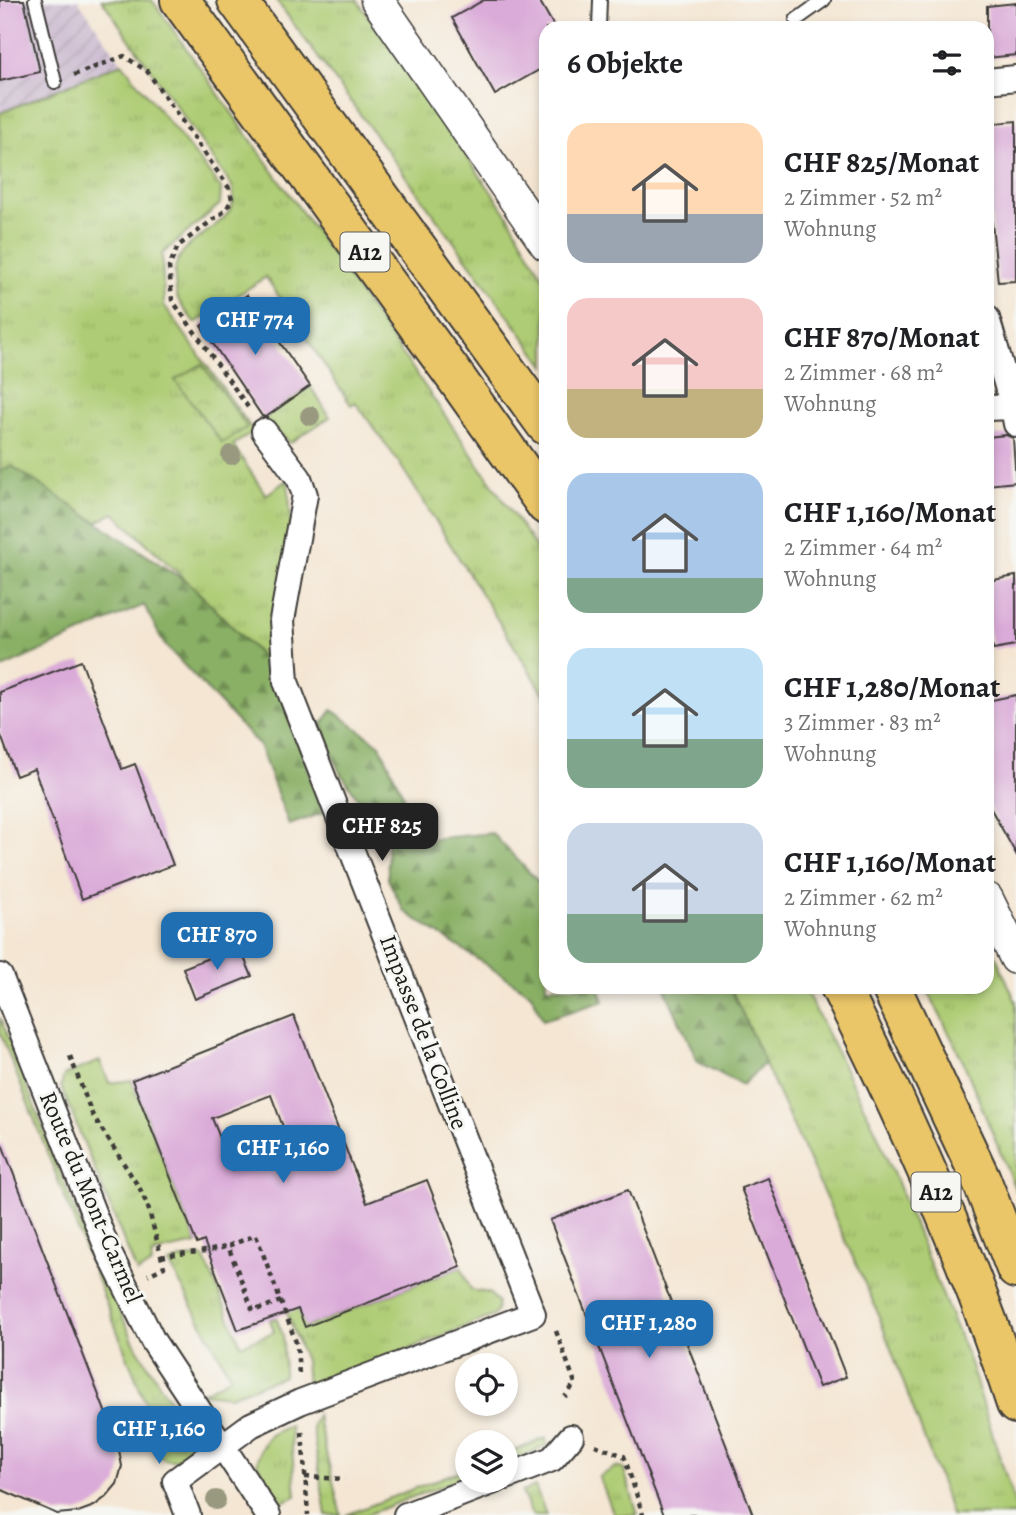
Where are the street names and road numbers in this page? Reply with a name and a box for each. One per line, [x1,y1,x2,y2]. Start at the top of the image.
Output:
road number: A12 [340,232,390,272]
street label: Impasse de la Colline [372,930,476,1134]
street label: Route du Mont-Carmel [32,1086,150,1308]
road number: A12 [912,1172,960,1212]

